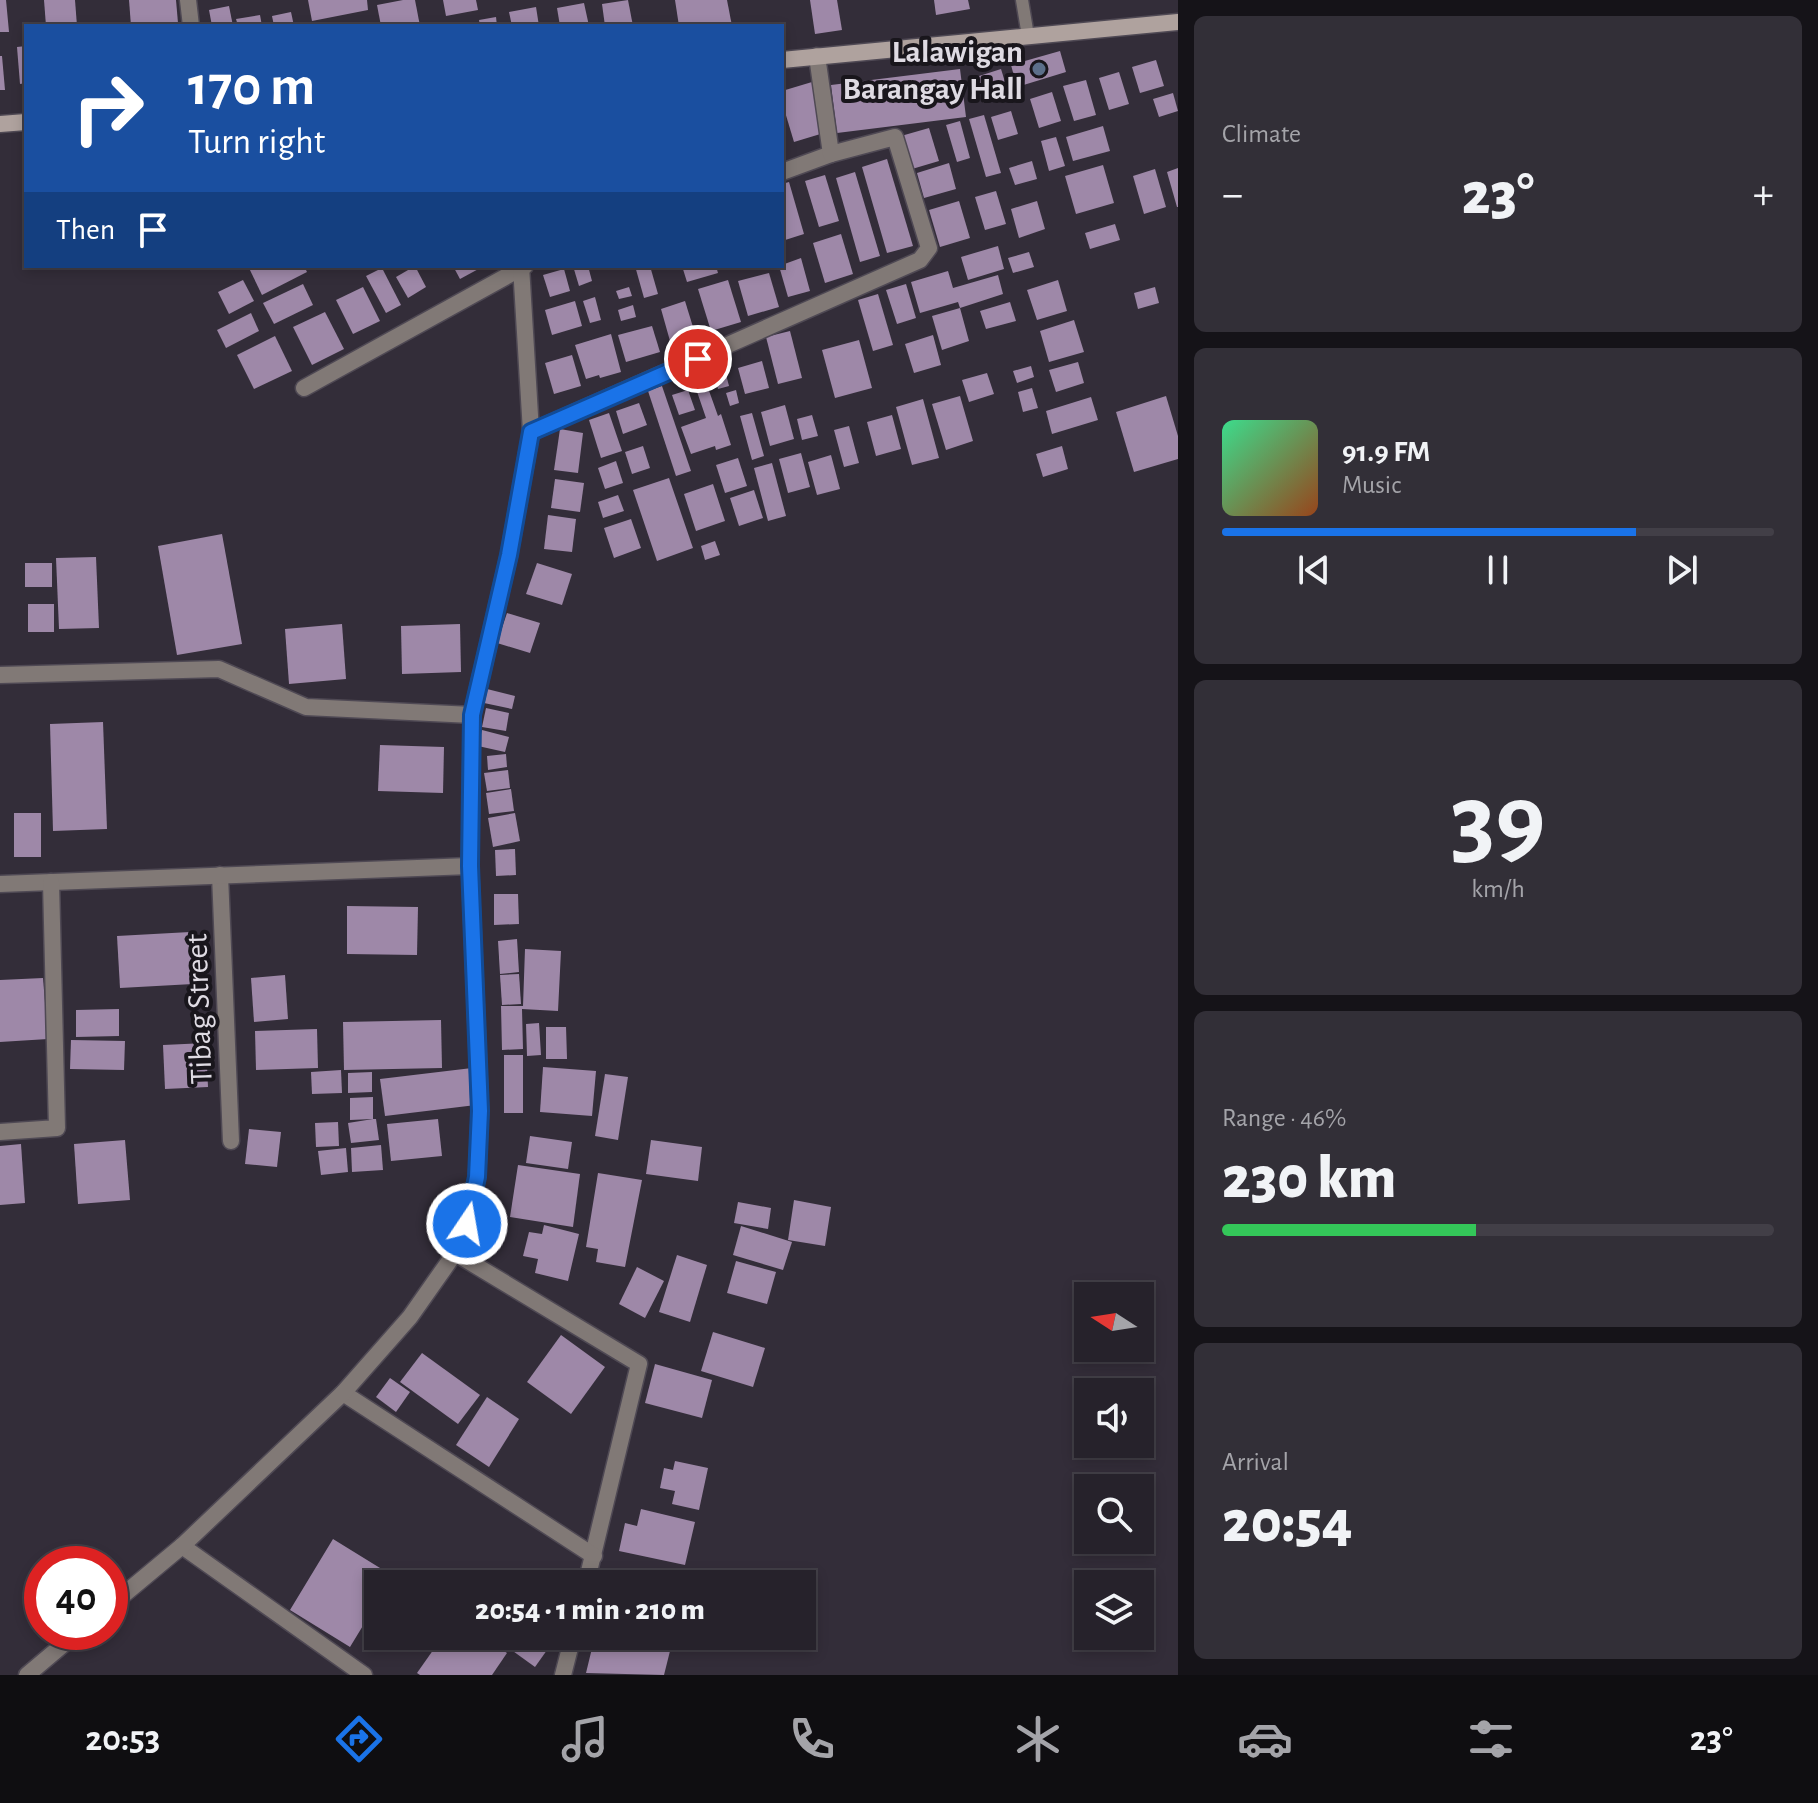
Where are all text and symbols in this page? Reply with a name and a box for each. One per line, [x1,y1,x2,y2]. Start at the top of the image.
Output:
place label: Lalawigan Barangay Hall [842,36,1023,105]
icon: right [56,56,160,160]
text: 170 m [188,59,315,115]
marker: Lalawigan Barangay Hall [1030,60,1048,78]
text: Climate [1222,121,1301,147]
text: Turn right [188,124,325,160]
text: 23° [1462,165,1534,225]
text: − [1222,173,1243,217]
text: + [1753,173,1774,217]
icon: arrive [131,208,175,252]
text: Then [56,215,115,245]
pin [664,325,732,393]
icon: arrive [676,337,720,381]
text: 91.9 FM [1342,437,1430,467]
text: Music [1342,472,1401,498]
icon: previous [1292,548,1336,592]
icon: pause [1476,548,1520,592]
icon: next [1660,548,1704,592]
text: 39 [1450,770,1546,874]
text: km/h [1471,876,1525,902]
street label: Tibag Street [180,933,218,1085]
text: Range · 46% [1222,1105,1346,1131]
text: 230 km [1222,1149,1396,1209]
position arrow [425,1182,509,1266]
north arrow [1074,1282,1154,1362]
map controls [1074,1282,1154,1650]
button: sound [1074,1378,1154,1458]
text: Arrival [1222,1449,1289,1475]
button: search [1074,1474,1154,1554]
text: 20:54 [1222,1493,1353,1553]
speed limit sign: 40 [24,1546,128,1650]
button: layers [1074,1570,1154,1650]
text: 20:54 · 1 min · 210 m [475,1595,705,1625]
icon: directions [331,1711,387,1767]
icon: music [557,1711,613,1767]
icon: phone [784,1711,840,1767]
icon: climate [1010,1711,1066,1767]
icon: car [1237,1711,1293,1767]
icon: filters [1463,1711,1519,1767]
text: 20:53 [85,1721,160,1757]
text: 23° [1690,1721,1733,1757]

